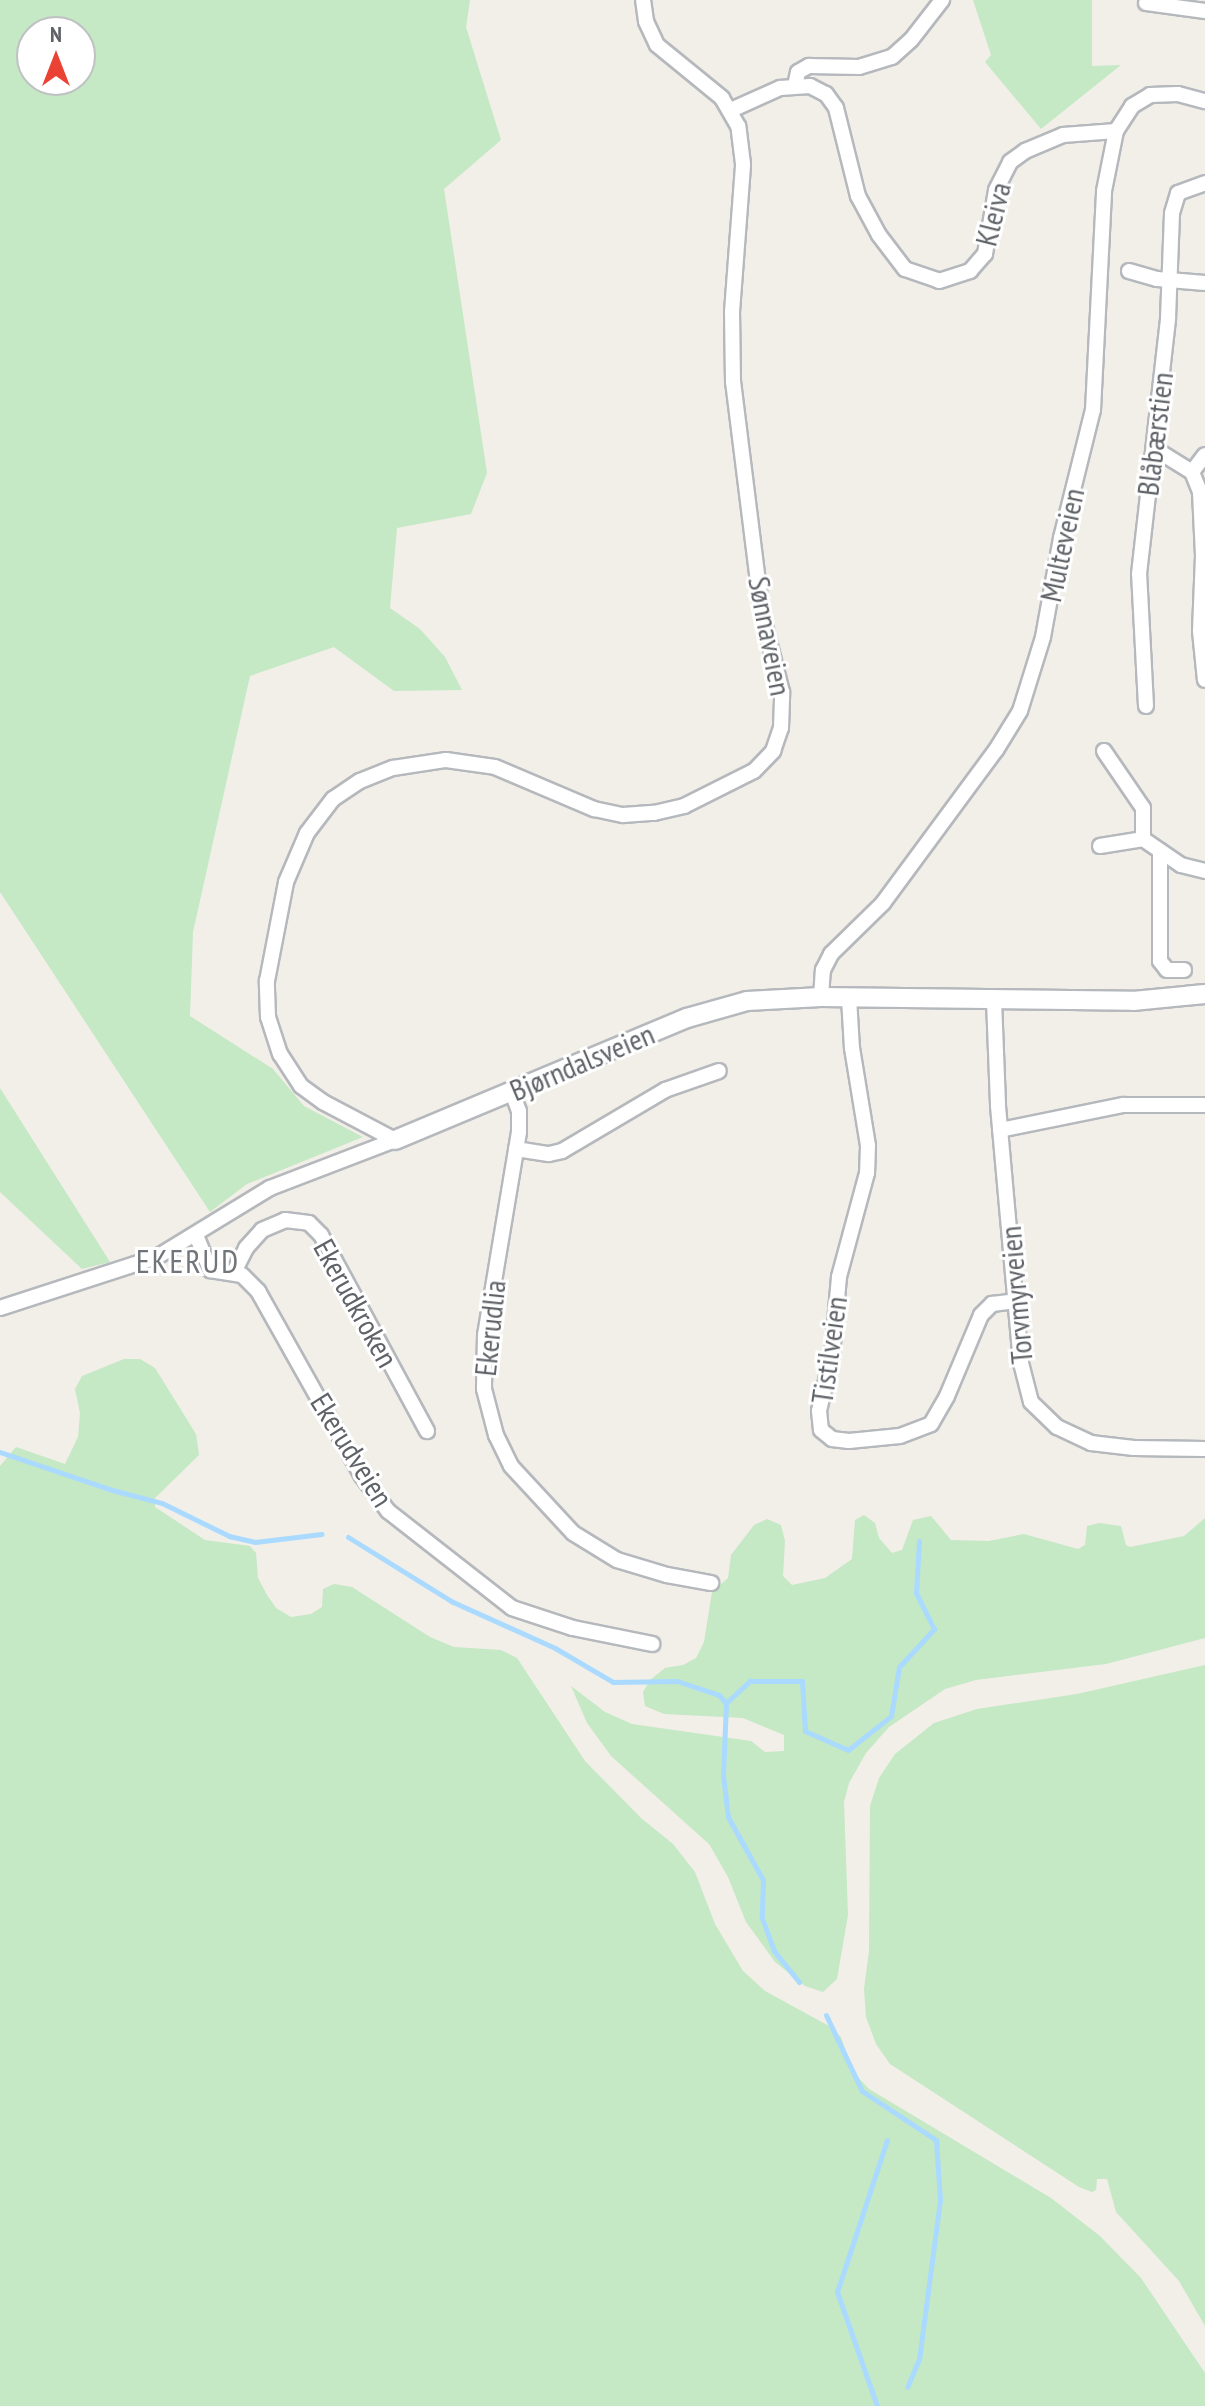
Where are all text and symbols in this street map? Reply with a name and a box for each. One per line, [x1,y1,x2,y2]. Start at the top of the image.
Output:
north arrow [16,16,96,96]
text: N [50,20,62,48]
street label: Kleiva [968,178,1018,250]
street label: Blåbærstien [1130,370,1180,498]
street label: Multeveien [1032,485,1092,605]
street label: Sønnaveien [741,573,799,699]
street label: Bjørndalsveien [504,1015,660,1109]
street label: Torvmyrveien [992,1225,1040,1365]
street label: Ekerudkroken [306,1233,406,1373]
district label: EKERUD [136,1242,240,1280]
street label: Ekerudlia [467,1278,513,1378]
street label: Tistilveien [804,1294,854,1406]
street label: Ekerudveien [303,1387,401,1513]

